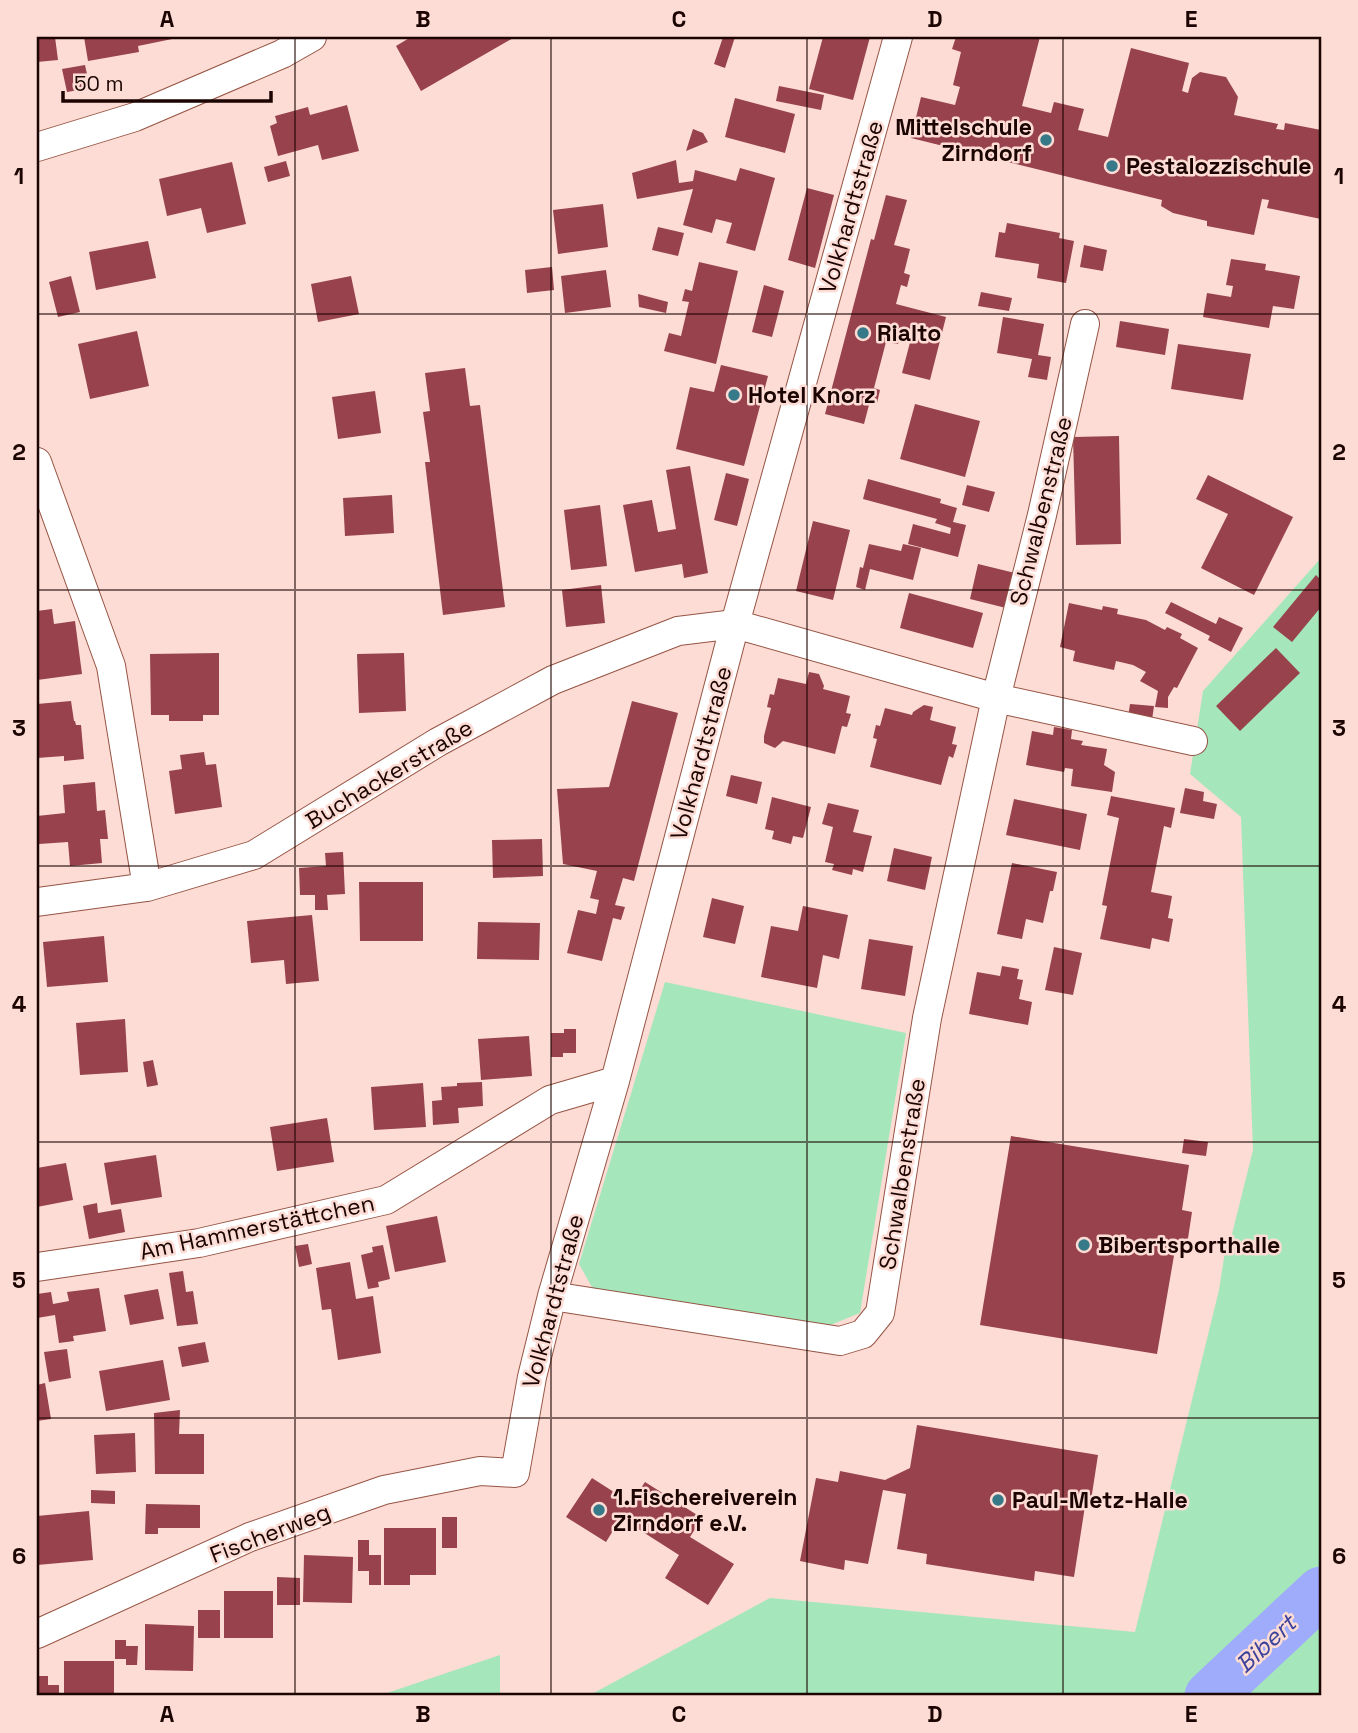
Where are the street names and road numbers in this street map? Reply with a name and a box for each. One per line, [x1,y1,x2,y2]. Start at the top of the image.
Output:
street label: Volkhardtstraße [812,117,890,297]
street label: Schwalbenstraße [1003,414,1079,608]
street label: Volkhardtstraße [663,663,739,843]
street label: Buchackerstraße [300,712,478,836]
street label: Schwalbenstraße [872,1076,932,1272]
street label: Am Hammerstättchen [137,1187,377,1267]
street label: Volkhardtstraße [515,1211,591,1391]
street label: Fischerweg [205,1496,335,1570]

